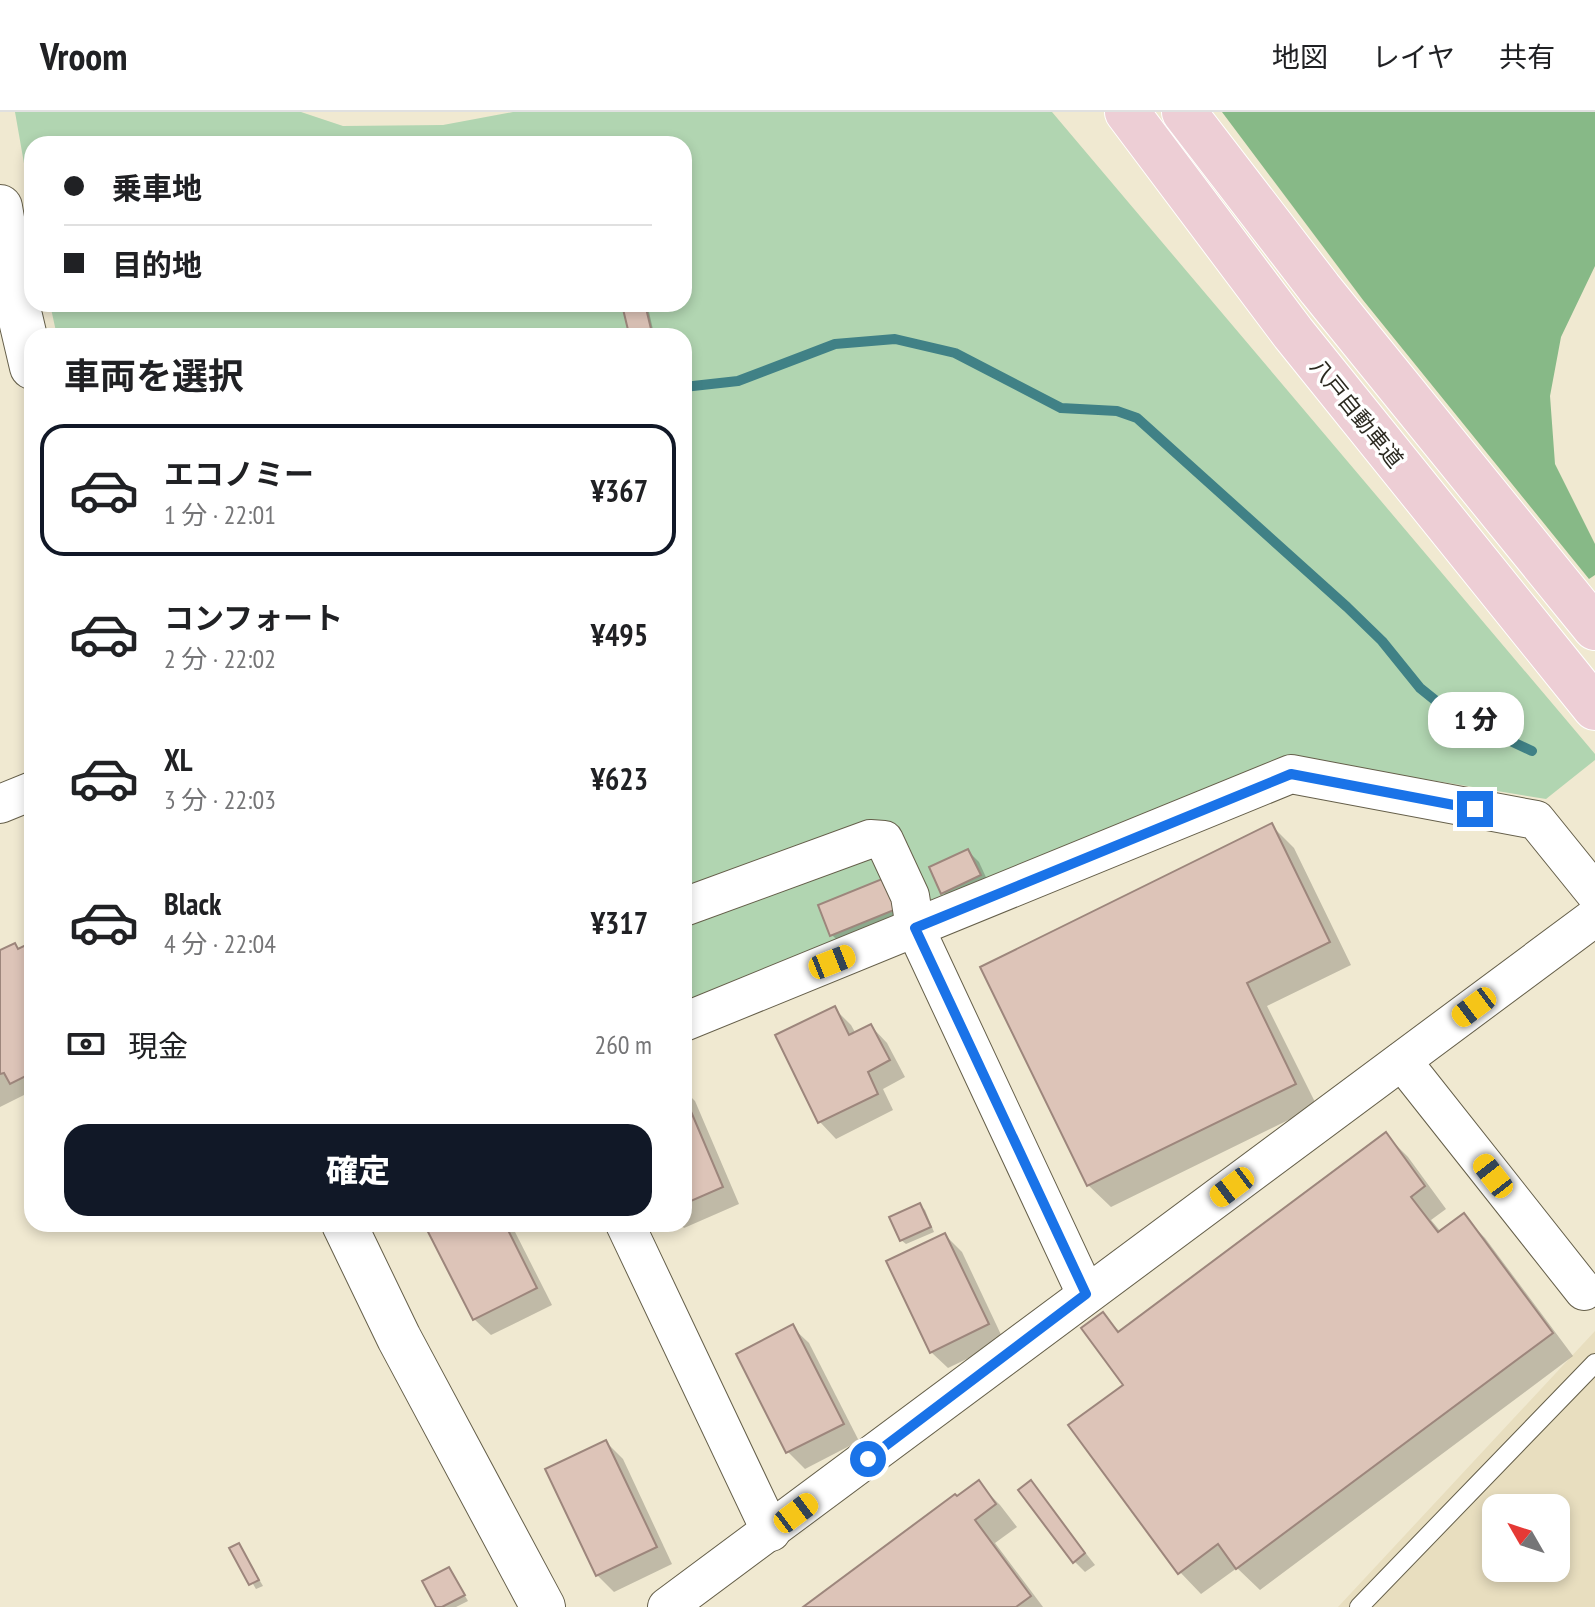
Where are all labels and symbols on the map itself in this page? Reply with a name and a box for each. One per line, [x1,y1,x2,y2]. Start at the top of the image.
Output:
street label: 八戸自動車道 [1305,353,1409,473]
callout: 1 分 [1427,693,1523,749]
route end [1457,791,1493,827]
car [805,942,859,982]
car [1448,983,1500,1031]
car [1469,1150,1517,1202]
car [1206,1163,1258,1211]
route start [850,1441,886,1477]
car [770,1489,822,1537]
north arrow [1482,1494,1570,1582]

